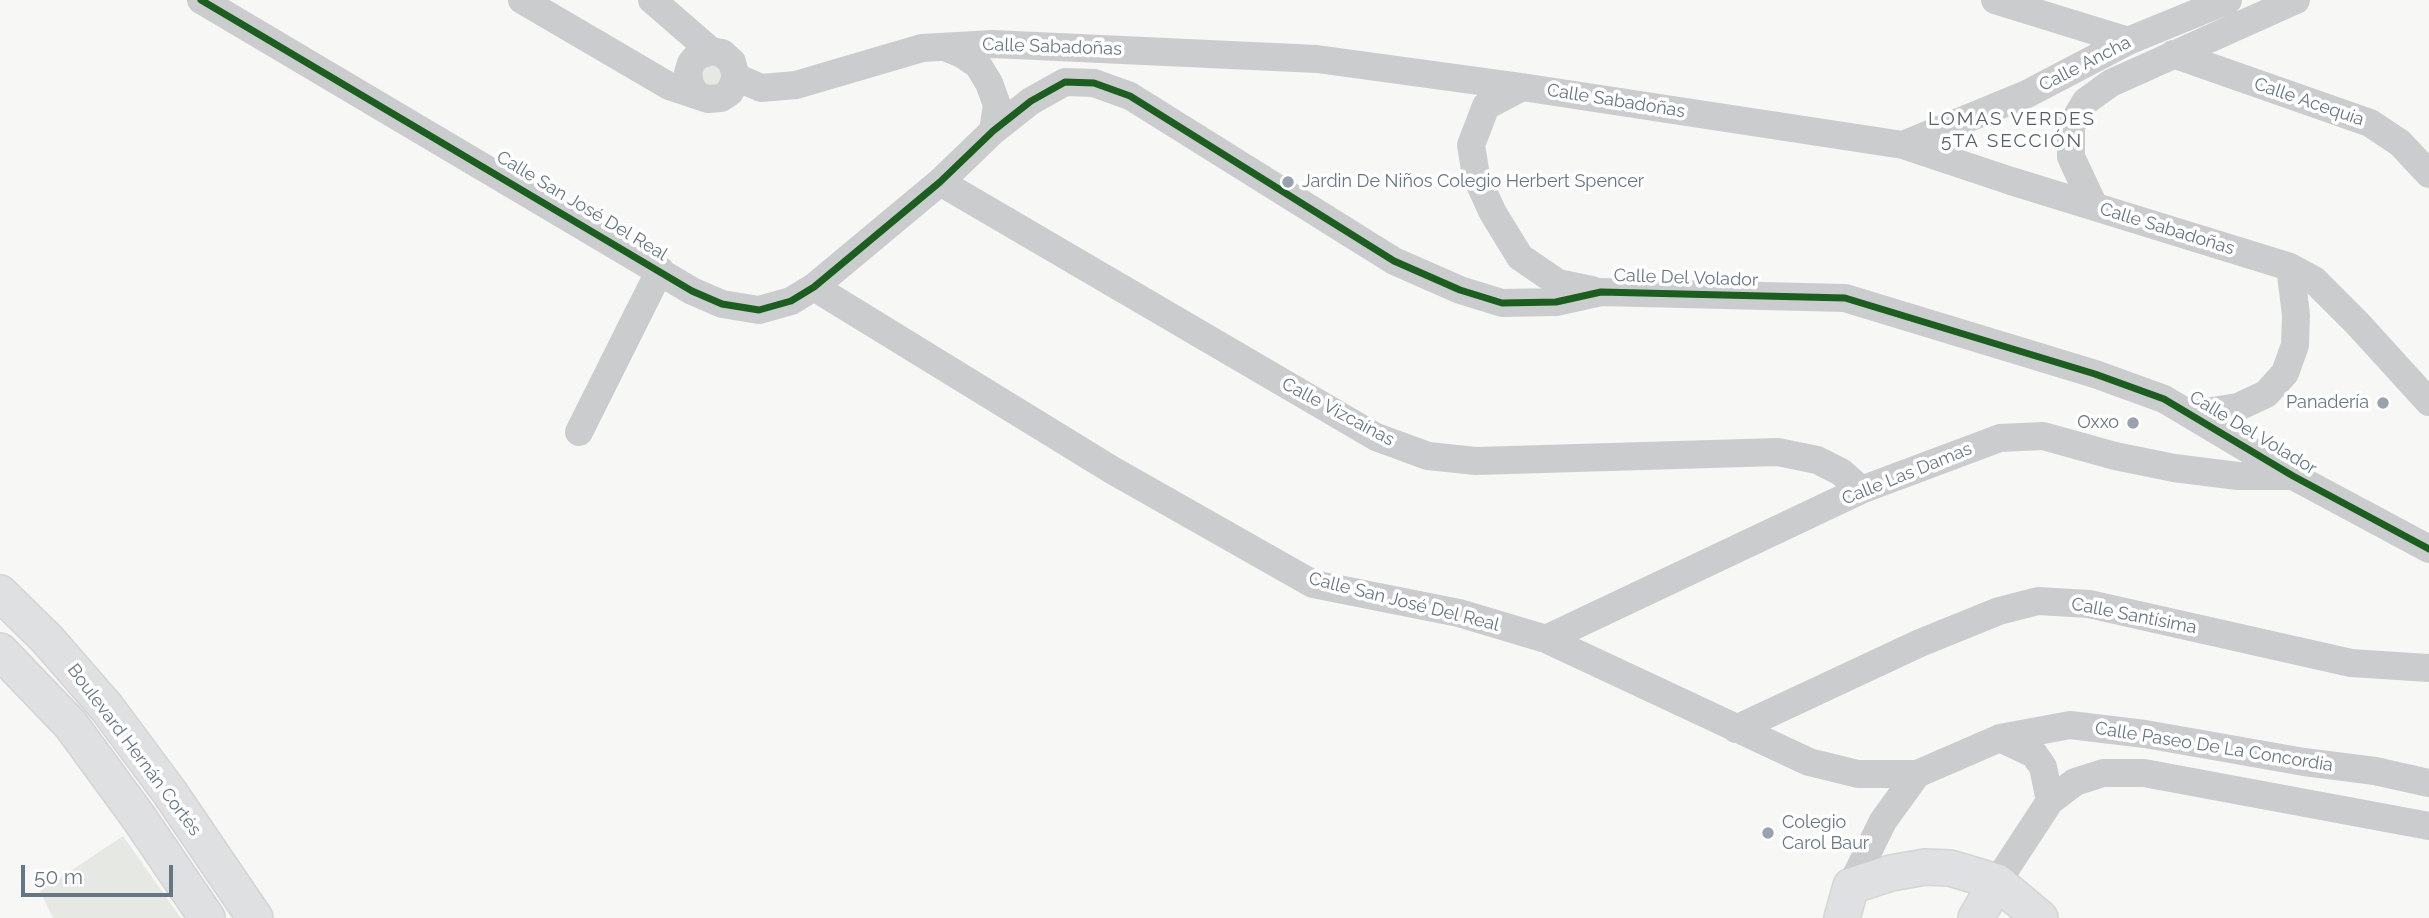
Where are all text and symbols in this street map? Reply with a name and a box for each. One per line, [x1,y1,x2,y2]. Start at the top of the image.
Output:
street label: Calle Ancha [2036,32,2134,96]
street label: Calle Sabadoñas [982,34,1122,60]
street label: Calle Acequia [2251,73,2367,131]
street label: Calle Sabadoñas [1545,79,1687,123]
district label: LOMAS VERDES 5TA SECCIÓN [1930,108,2094,152]
street label: Calle San José Del Real [493,146,671,266]
place label: Jardin De Niños Colegio Herbert Spencer [1302,171,1644,193]
marker: Jardin De Niños Colegio Herbert Spencer [1280,174,1296,190]
street label: Calle Sabadoñas [2097,198,2237,260]
street label: Calle Del Volador [1613,265,1759,291]
street label: Calle Vizcaínas [1278,373,1398,451]
street label: Calle Del Volador [2185,386,2321,480]
place label: Panadería [2286,392,2369,414]
marker: Panadería [2375,395,2391,411]
place label: Oxxo [2077,412,2119,434]
marker: Oxxo [2125,415,2141,431]
street label: Calle Las Damas [1839,438,1975,510]
street label: Calle San José Del Real [1306,568,1502,636]
street label: Calle Santísima [2070,593,2198,639]
street label: Boulevard Hernán Cortés [62,660,206,840]
street label: Calle Paseo De La Concordia [2094,718,2334,776]
place label: Colegio Carol Baur [1782,812,1869,854]
marker: Colegio Carol Baur [1760,825,1776,841]
scale bar [24,852,177,896]
text: 50 m [34,864,83,889]

